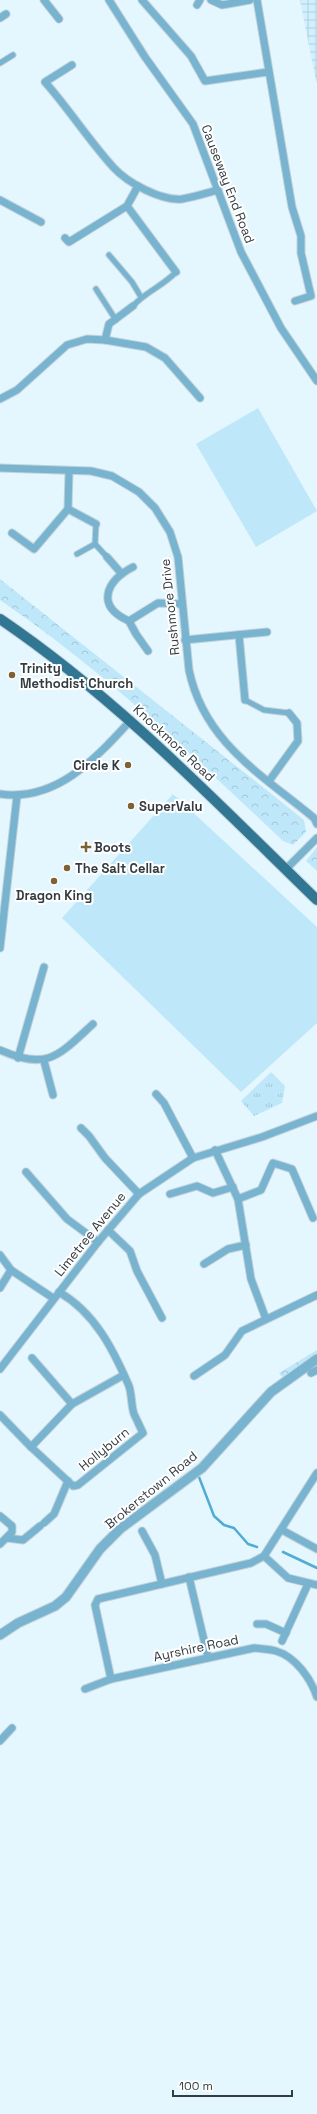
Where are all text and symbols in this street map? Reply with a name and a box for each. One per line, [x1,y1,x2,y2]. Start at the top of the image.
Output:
street label: Causeway End Road [198,122,258,246]
street label: Rushmore Drive [156,558,184,656]
place label: Trinity Methodist Church [20,660,133,692]
marker: Trinity Methodist Church [7,670,17,680]
street label: Knockmore Road [130,701,218,785]
place label: Circle K [73,757,121,774]
marker: Circle K [123,760,133,770]
place label: SuperValu [139,798,202,815]
marker: SuperValu [126,801,136,811]
place label: Boots [94,839,131,856]
marker: Boots [81,842,91,852]
place label: The Salt Cellar [75,860,165,877]
marker: The Salt Cellar [62,863,72,873]
marker: Dragon King [49,876,59,886]
place label: Dragon King [16,887,92,904]
street label: Limetree Avenue [51,1188,129,1280]
street label: Hollyburn [75,1423,133,1475]
street label: Brokerstown Road [101,1447,201,1533]
street label: Ayrshire Road [152,1631,240,1665]
scale bar [173,2072,292,2098]
text: 100 m [179,2078,213,2094]

